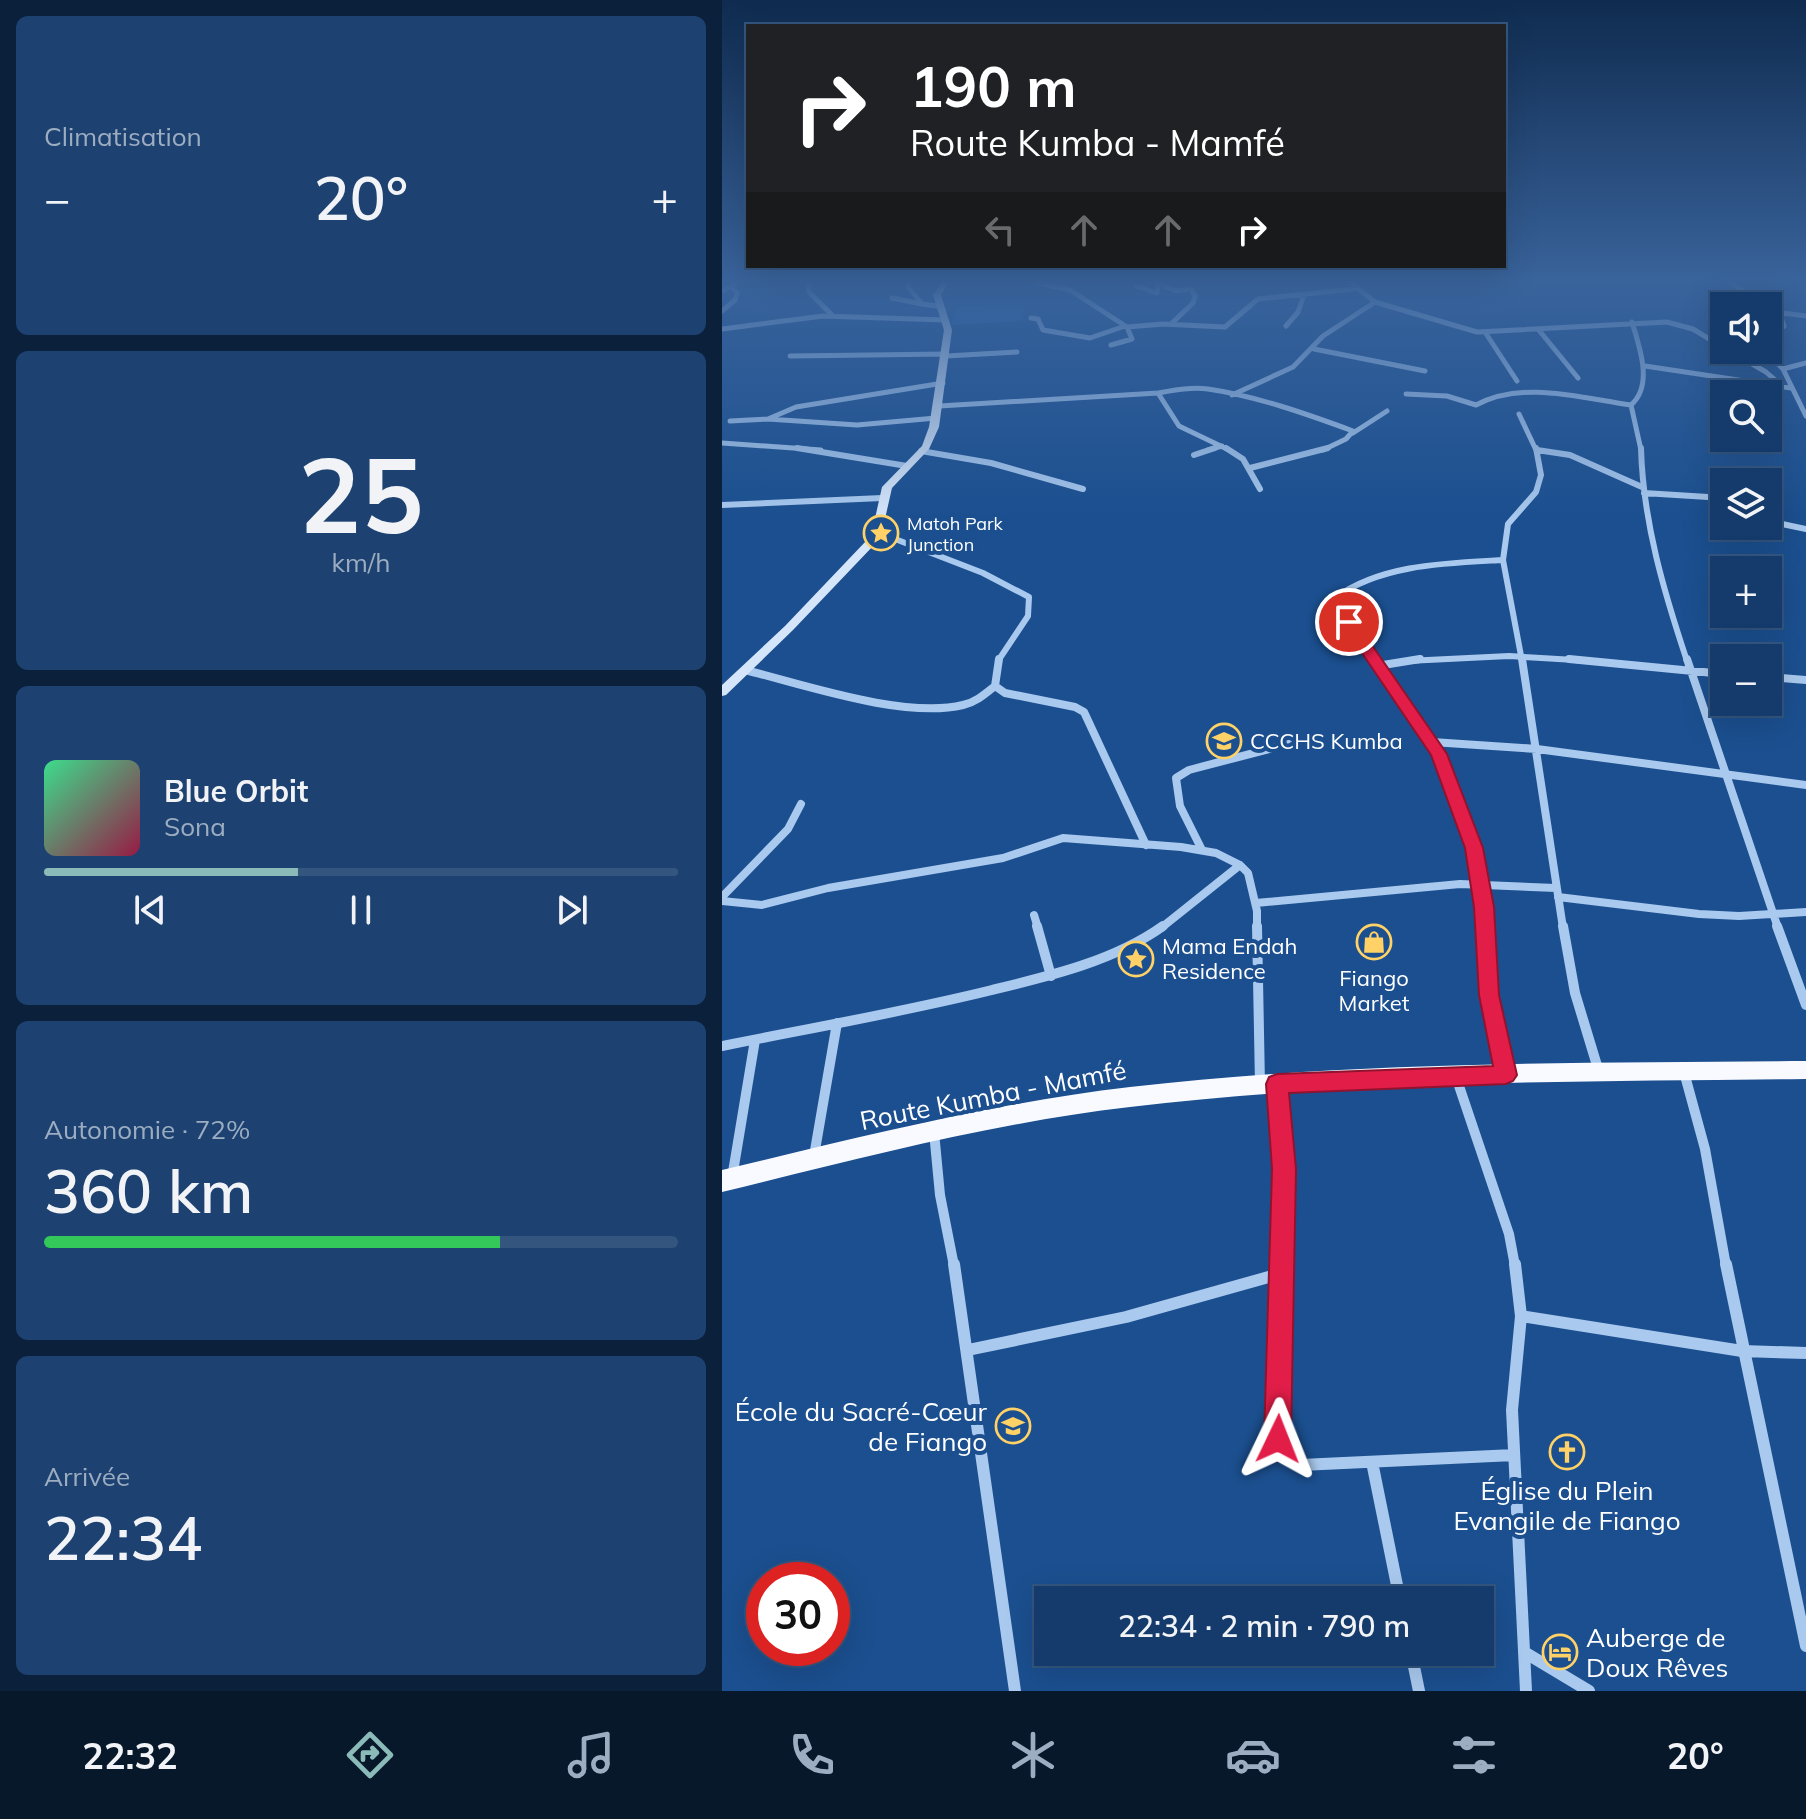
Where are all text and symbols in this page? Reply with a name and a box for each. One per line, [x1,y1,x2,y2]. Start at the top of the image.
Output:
text: 190 m [910,51,1077,121]
icon: right [778,56,882,160]
text: Climatisation [44,120,202,153]
text: Route Kumba - Mamfé [910,120,1285,165]
text: 20° [314,160,408,235]
text: − [44,171,70,226]
text: + [652,171,678,226]
icon: left [978,208,1022,252]
icon: ahead [1062,208,1106,252]
icon: ahead [1146,208,1190,252]
icon: right [1230,208,1274,252]
map controls [1710,292,1782,716]
button: sound [1710,292,1782,364]
button: search [1710,380,1782,452]
text: 25 [299,428,423,559]
button: layers [1710,468,1782,540]
place label: Matoh Park Junction [907,512,1004,556]
place icon: Matoh Park Junction [862,514,900,552]
text: km/h [332,546,390,579]
button: + [1710,556,1782,628]
pin [1315,588,1383,656]
icon: arrive [1327,600,1371,644]
button: − [1710,644,1782,716]
school or university icon: CCCHS Kumba [1205,722,1243,760]
place label: CCCHS Kumba [1250,727,1403,755]
text: Blue Orbit [164,772,308,810]
text: Sona [164,810,226,843]
icon: previous [128,888,172,932]
icon: pause [339,888,383,932]
icon: next [550,888,594,932]
shop icon: Fiango Market [1355,923,1393,961]
place label: Mama Endah Residence [1162,932,1297,985]
place icon: Mama Endah Residence [1117,940,1155,978]
place label: Fiango Market [1339,964,1410,1017]
street label: Route Kumba - Mamfé [857,1053,1129,1137]
text: Autonomie · 72% [44,1113,250,1146]
text: 360 km [44,1153,253,1228]
place label: École du Sacré-Cœur de Fiango [735,1395,988,1458]
position arrow [1236,1397,1320,1481]
school or university icon: École du Sacré-Cœur de Fiango [994,1407,1032,1445]
church icon: Église du Plein Evangile de Fiango [1548,1433,1586,1471]
text: Arrivée [44,1460,130,1493]
place label: Église du Plein Evangile de Fiango [1453,1474,1681,1537]
text: 22:34 [44,1500,202,1575]
speed limit sign: 30 [746,1562,850,1666]
text: 22:34 · 2 min · 790 m [1118,1607,1410,1645]
place label: Auberge de Doux Rêves [1586,1621,1728,1684]
hotel icon: Auberge de Doux Rêves [1541,1633,1579,1671]
icon: directions [342,1727,398,1783]
icon: music [563,1727,619,1783]
icon: phone [784,1727,840,1783]
icon: climate [1005,1727,1061,1783]
icon: car [1225,1727,1281,1783]
icon: filters [1446,1727,1502,1783]
text: 22:32 [82,1733,178,1778]
text: 20° [1667,1733,1724,1778]

